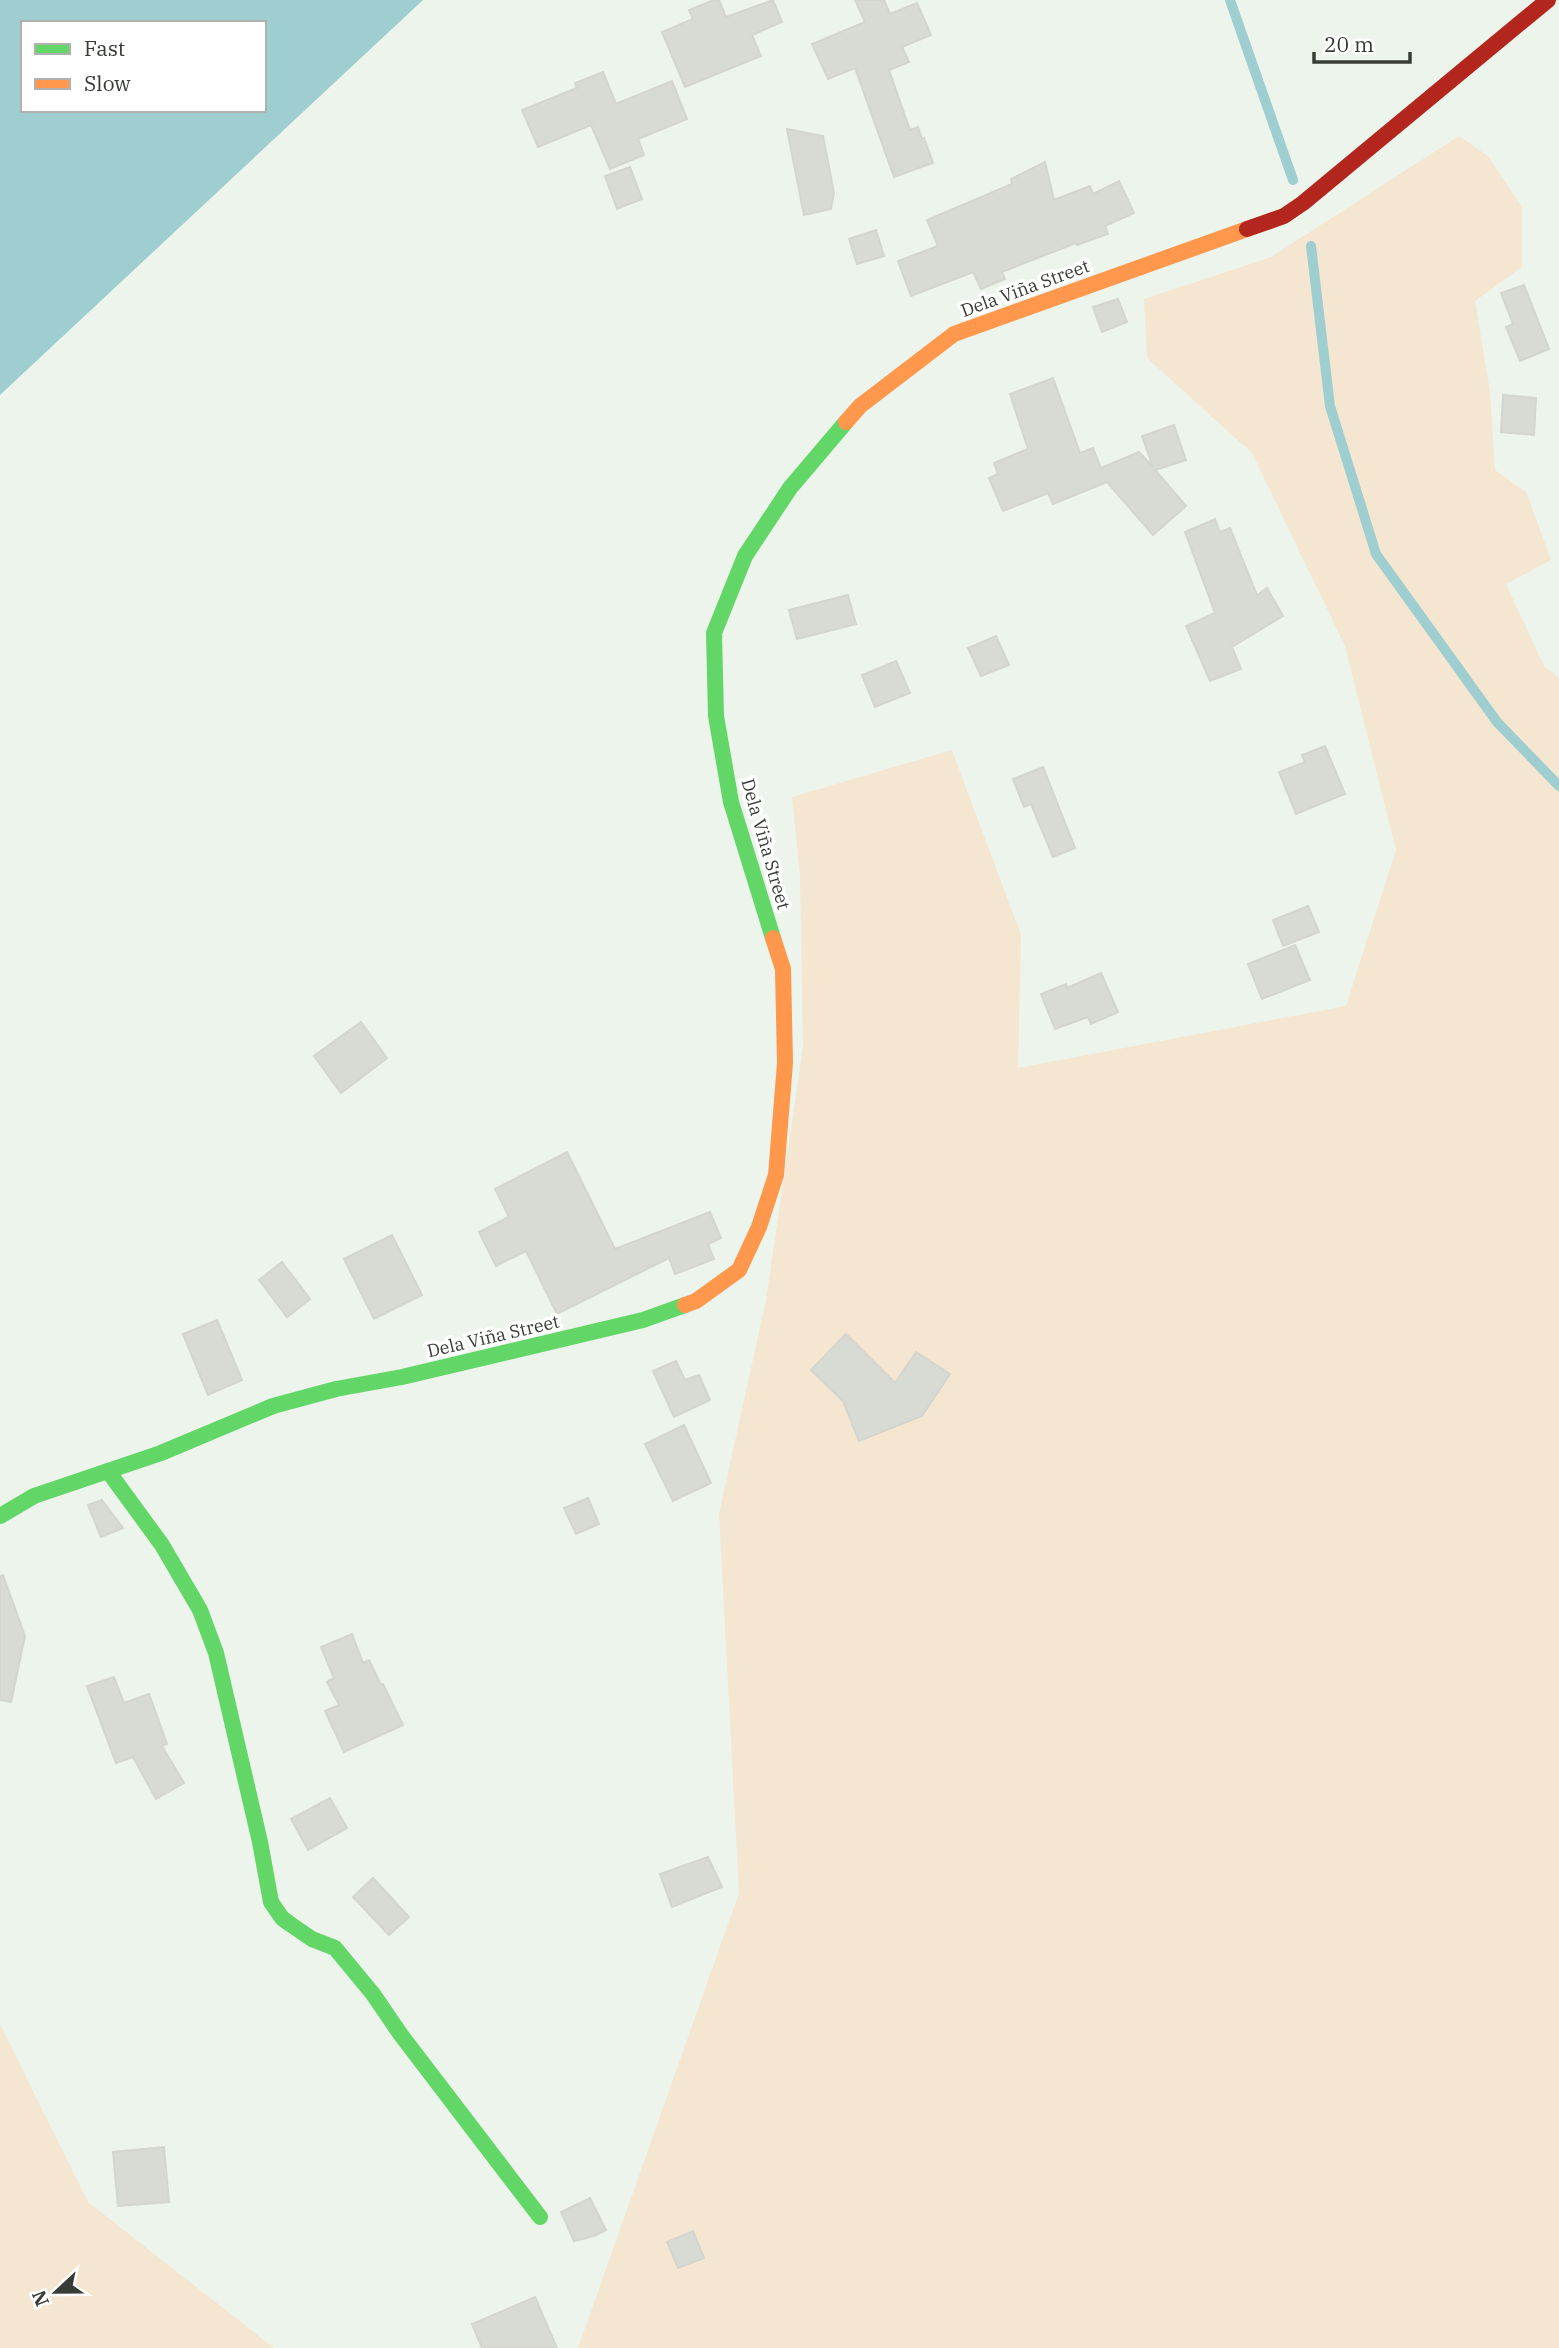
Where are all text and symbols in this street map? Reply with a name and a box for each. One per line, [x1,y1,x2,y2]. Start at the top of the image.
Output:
legend [21,21,266,112]
scale bar [1314,21,1410,65]
text: 20 m [1324,30,1374,58]
text: Fast [84,34,125,62]
text: Slow [84,69,131,97]
street label: Dela Viña Street [958,254,1092,322]
street label: Dela Viña Street [736,776,796,912]
street label: Dela Viña Street [425,1310,561,1362]
north arrow [21,2257,91,2327]
text: N [26,2287,54,2310]

